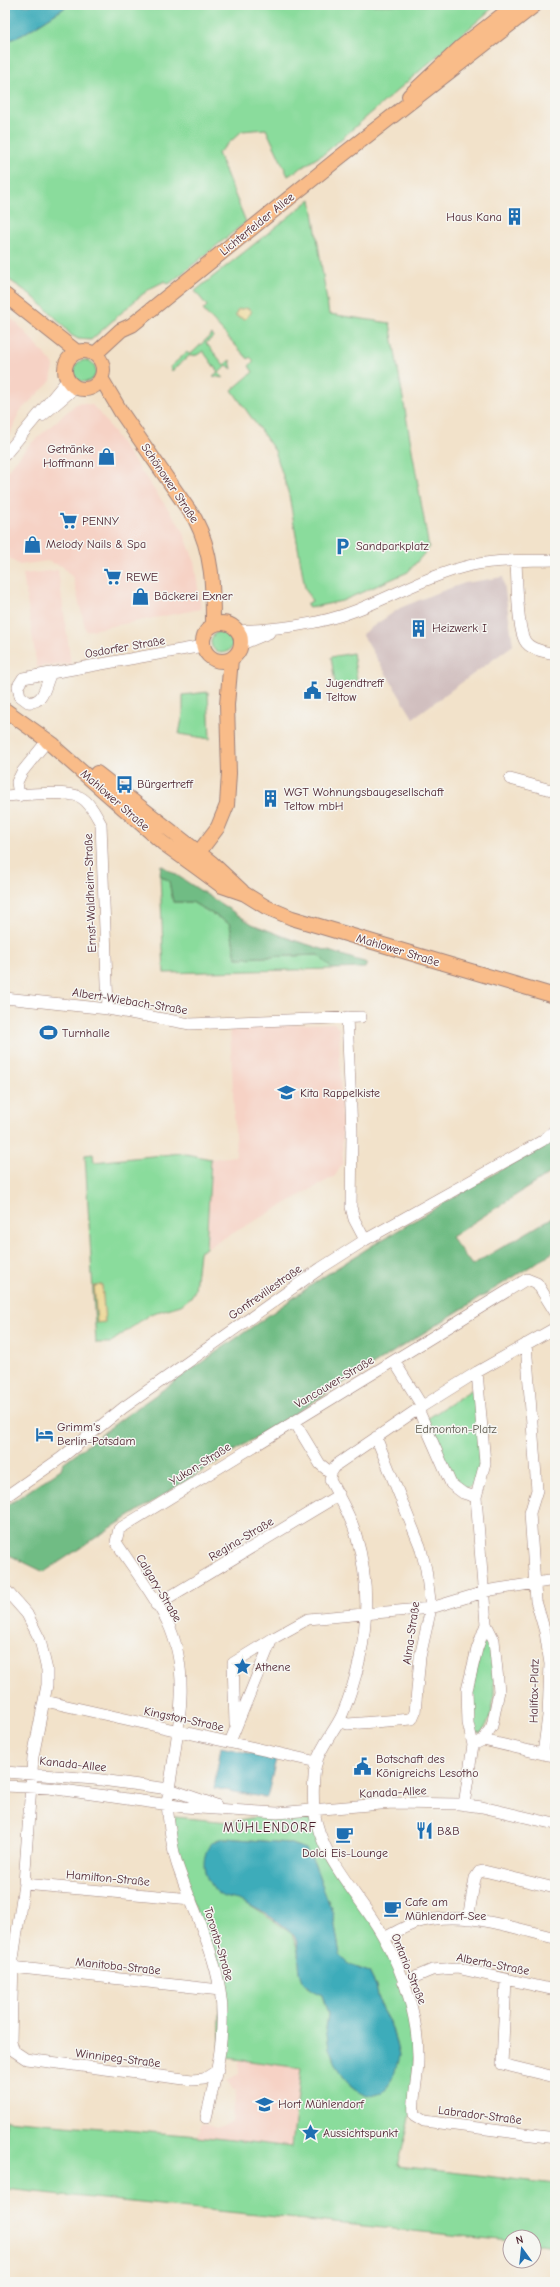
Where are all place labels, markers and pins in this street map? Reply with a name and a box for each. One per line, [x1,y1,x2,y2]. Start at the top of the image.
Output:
building icon: Haus Kana [505,207,525,227]
place label: Haus Kana [446,210,502,224]
place label: Getränke Hoffmann [43,442,94,470]
shop icon: Getränke Hoffmann [97,446,117,466]
supermarket icon: PENNY [59,511,79,531]
place label: PENNY [82,514,120,528]
shop icon: Melody Nails & Spa [23,534,43,554]
parking icon: Sandparkplatz [333,536,353,556]
place label: Melody Nails & Spa [46,537,146,551]
place label: Sandparkplatz [356,539,430,553]
supermarket icon: REWE [103,567,123,587]
place label: REWE [126,570,158,584]
shop icon: Bäckerei Exner [131,586,151,606]
place label: Bäckerei Exner [154,589,233,603]
building icon: Heizwerk I [409,618,429,638]
place label: Heizwerk I [432,621,487,635]
place label: Jugendtreff Teltow [326,676,384,704]
public building icon: Jugendtreff Teltow [303,680,323,700]
bus stop icon: Bürgertreff [114,774,134,794]
place label: Bürgertreff [137,777,193,791]
place label: WGT Wohnungsbaugesellschaft Teltow mbH [284,785,444,813]
building icon: WGT Wohnungsbaugesellschaft Teltow mbH [261,789,281,809]
sports icon: Turnhalle [39,1023,59,1043]
place label: Turnhalle [62,1026,110,1040]
school or university icon: Kita Rappelkiste [277,1083,297,1103]
place label: Kita Rappelkiste [300,1086,380,1100]
place label: Grimm's Berlin-Potsdam [57,1420,135,1448]
hotel icon: Grimm's Berlin-Potsdam [34,1424,54,1444]
place icon: Athene [232,1657,252,1677]
place label: Athene [255,1660,291,1674]
place label: Botschaft des Königreichs Lesotho [376,1752,479,1780]
public building icon: Botschaft des Königreichs Lesotho [353,1756,373,1776]
restaurant icon: B&B [414,1821,434,1841]
cafe icon: Dolci Eis-Lounge [335,1824,355,1844]
place label: B&B [437,1824,460,1838]
place label: Dolci Eis-Lounge [302,1846,388,1860]
place label: Cafe am Mühlendorf-See [405,1895,486,1923]
cafe icon: Cafe am Mühlendorf-See [382,1899,402,1919]
school or university icon: Hort Mühlendorf [255,2094,275,2114]
place label: Hort Mühlendorf [278,2097,365,2111]
place icon: Aussichtspunkt [300,2123,320,2143]
place label: Aussichtspunkt [323,2126,398,2140]

